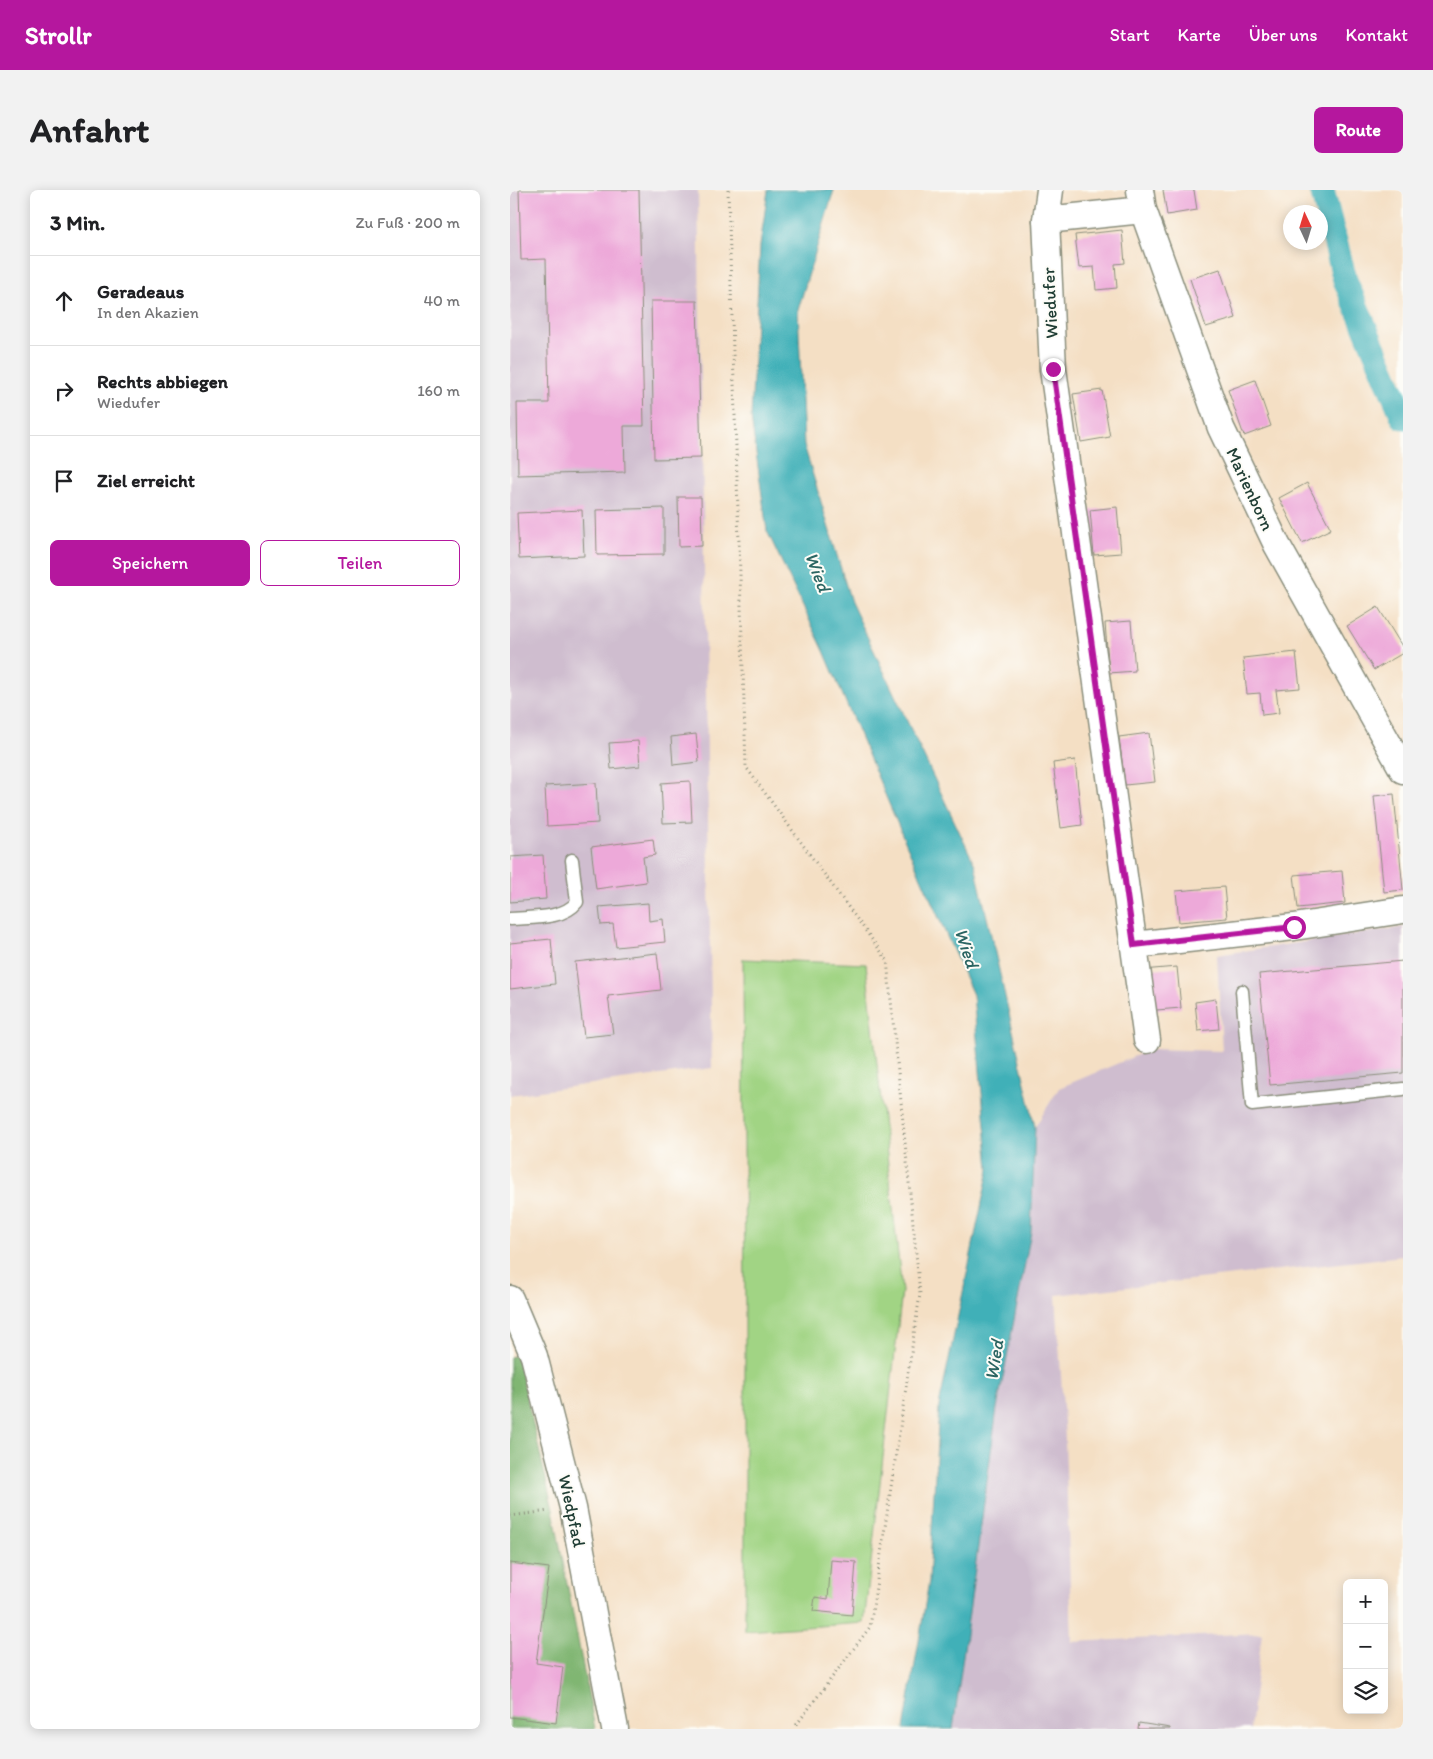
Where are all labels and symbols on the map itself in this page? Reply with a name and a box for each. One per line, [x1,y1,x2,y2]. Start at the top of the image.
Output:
north arrow [1283,205,1328,250]
street label: Wiedufer [1037,266,1063,339]
route end [1042,358,1065,381]
street label: Marienborn [1221,444,1279,534]
water label: Wied [800,549,837,596]
route start [1283,916,1306,939]
water label: Wied [950,925,985,972]
water label: Wied [979,1337,1009,1382]
street label: Wiedpfad [554,1473,590,1549]

